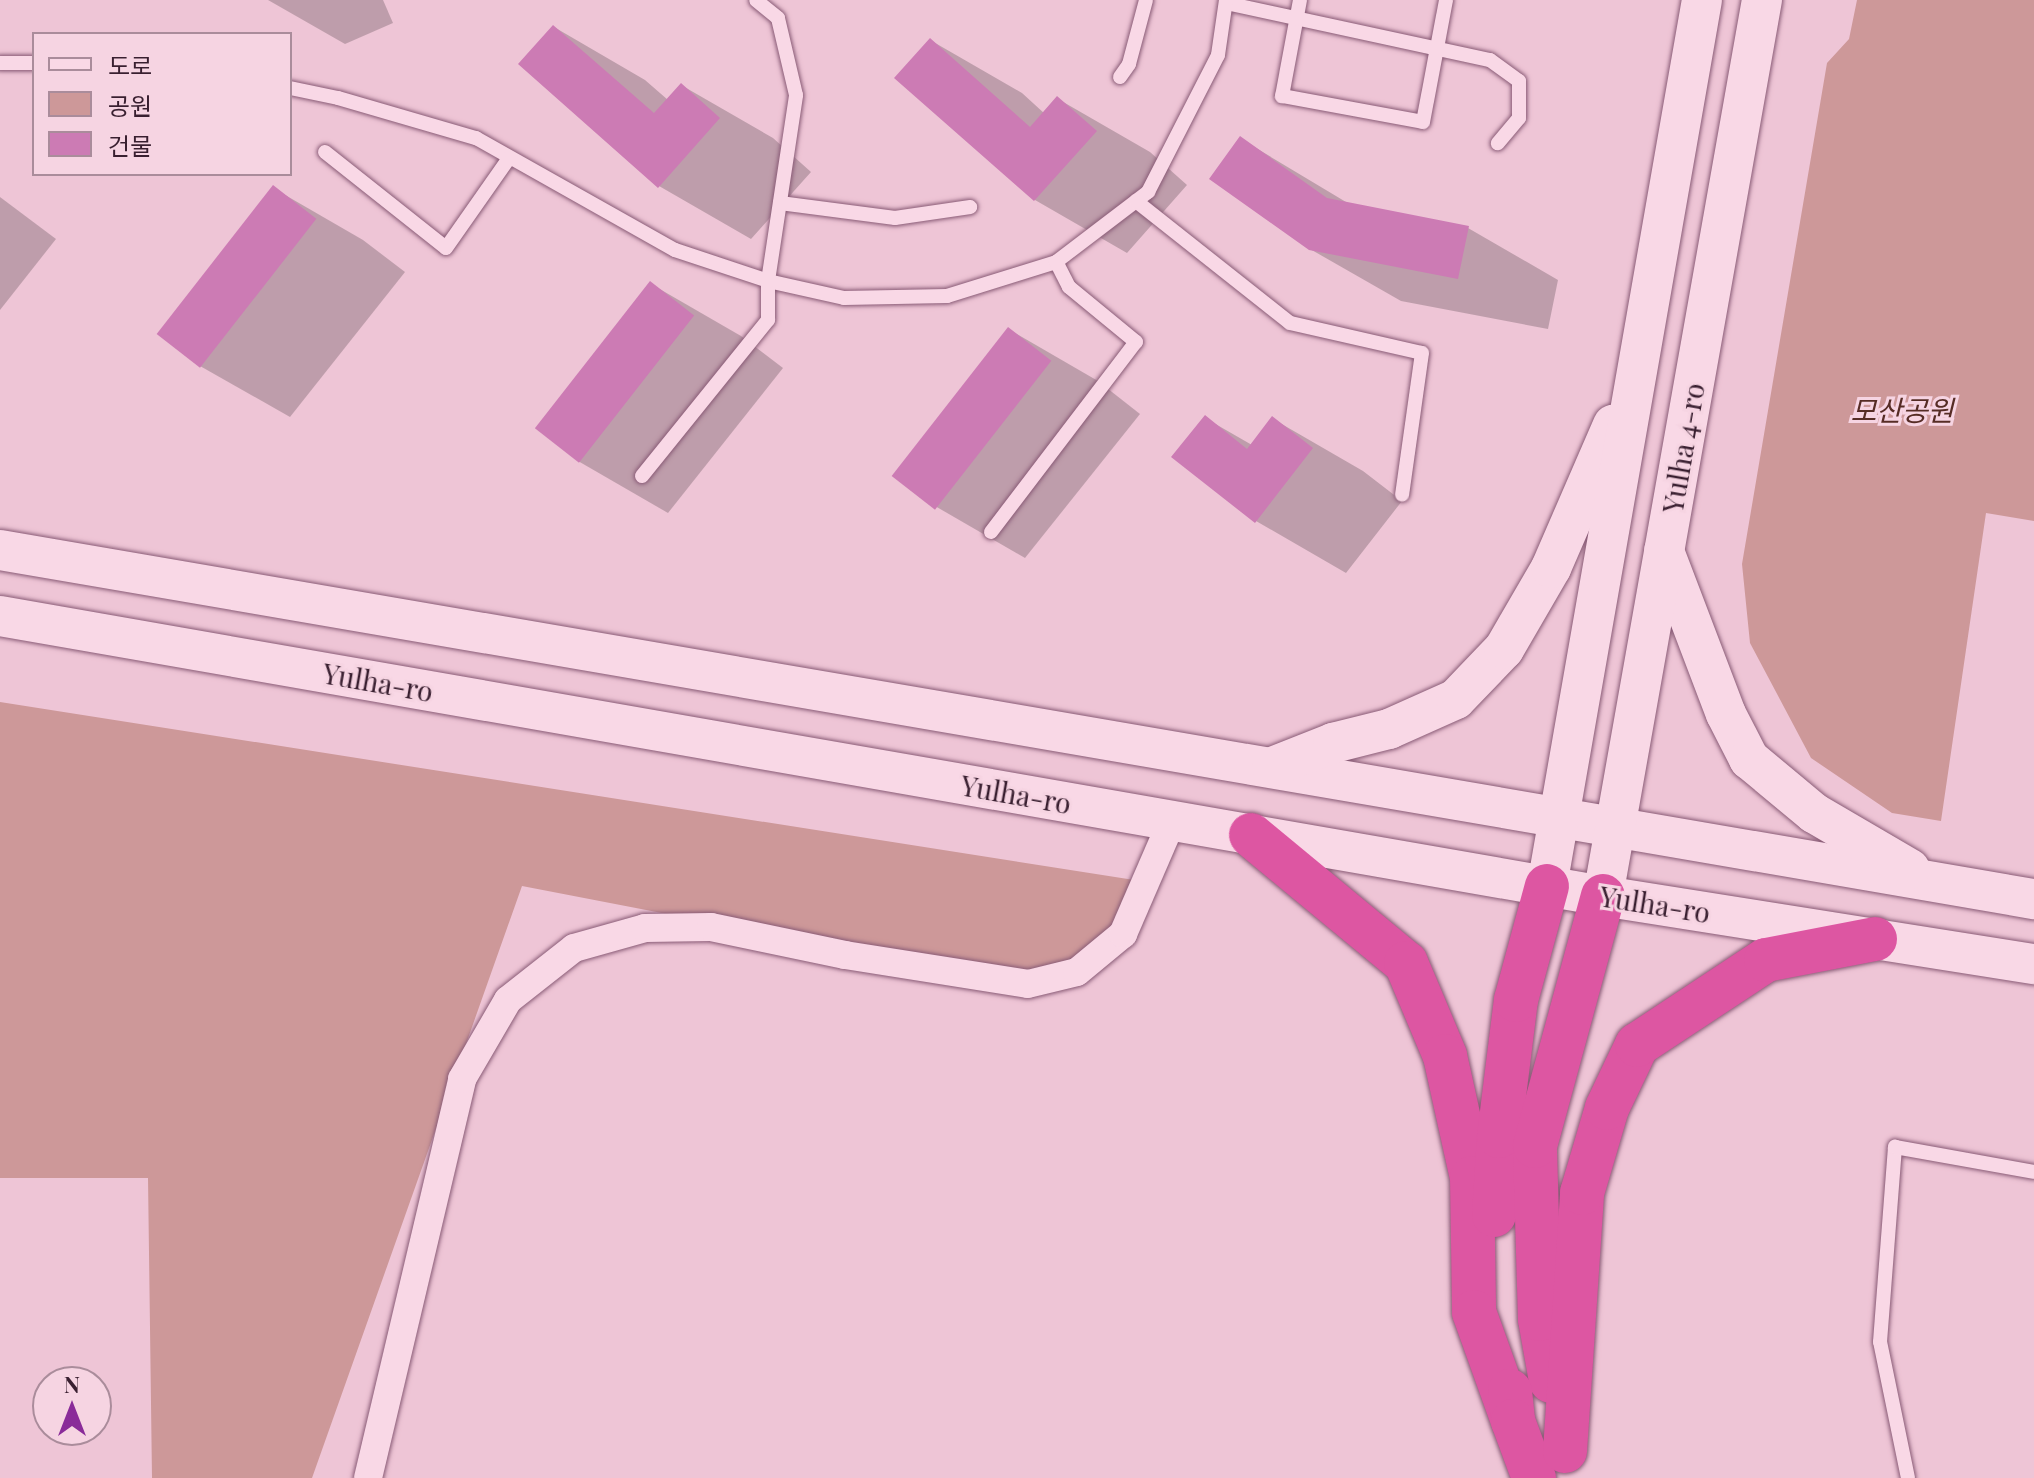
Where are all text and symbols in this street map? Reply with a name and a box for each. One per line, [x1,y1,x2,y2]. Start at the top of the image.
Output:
legend [32,32,292,176]
text: 도로 [108,49,152,81]
text: 공원 [108,89,152,121]
text: 건물 [108,129,152,161]
street label: Yulha 4-ro [1655,380,1711,516]
park label: 모산공원 [1850,393,1954,427]
street label: Yulha-ro [320,656,436,708]
street label: Yulha-ro [958,768,1074,820]
street label: Yulha-ro [1597,879,1713,929]
north arrow [32,1366,112,1446]
text: N [64,1369,80,1399]

